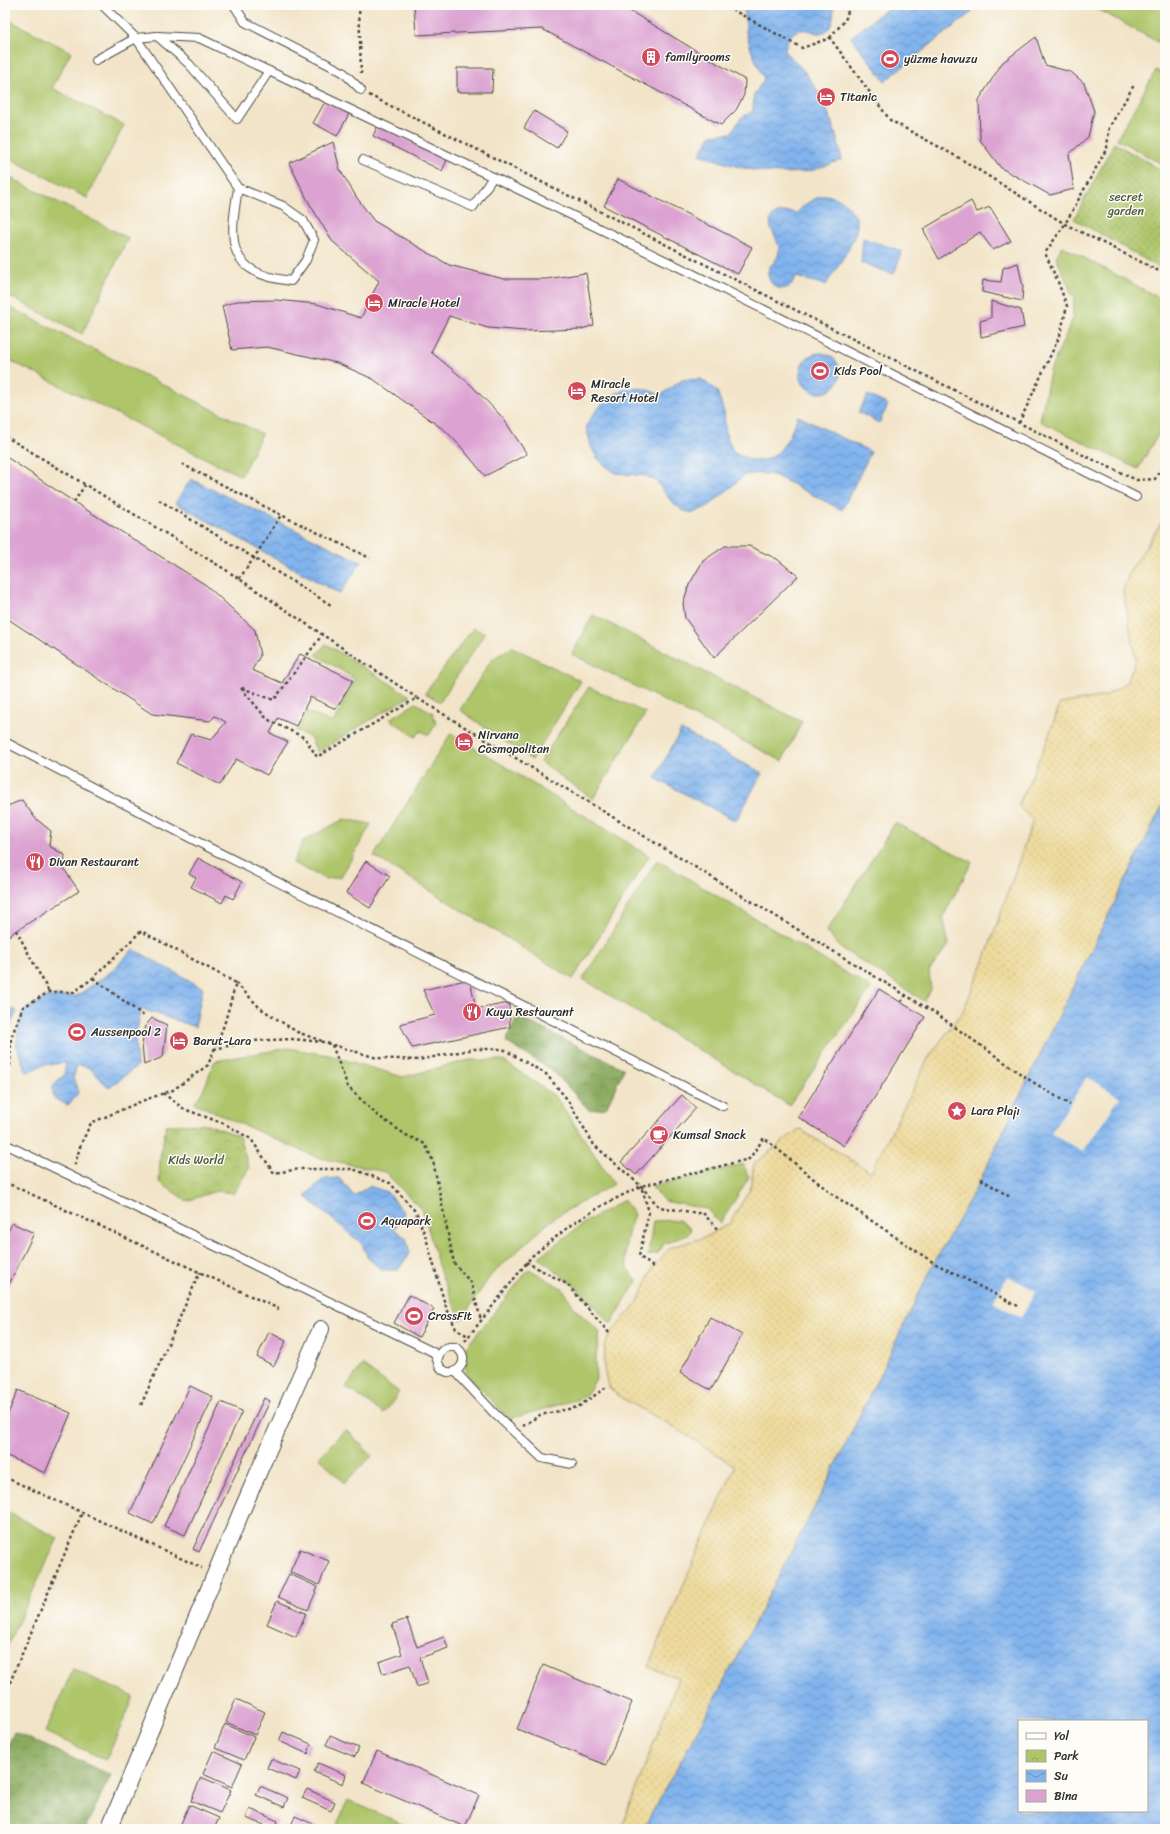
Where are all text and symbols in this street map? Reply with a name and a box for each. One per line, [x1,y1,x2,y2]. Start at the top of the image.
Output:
building icon: familyrooms [640,46,662,68]
place label: familyrooms [665,46,731,68]
sports icon: yüzme havuzu [879,48,901,70]
place label: yüzme havuzu [904,48,978,70]
hotel icon: Titanic [815,86,837,108]
place label: Titanic [840,86,877,108]
park label: secret garden [1107,186,1145,222]
hotel icon: Miracle Hotel [363,292,385,314]
place label: Miracle Hotel [388,292,460,314]
sports icon: Kids Pool [809,360,831,382]
place label: Kids Pool [834,360,883,382]
place label: Miracle Resort Hotel [591,373,659,409]
hotel icon: Miracle Resort Hotel [566,380,588,402]
place label: Nirvana Cosmopolitan [478,724,550,760]
hotel icon: Nirvana Cosmopolitan [453,731,475,753]
restaurant icon: Divan Restaurant [24,851,46,873]
place label: Divan Restaurant [49,851,139,873]
restaurant icon: Kuyu Restaurant [461,1001,483,1023]
place label: Kuyu Restaurant [486,1001,575,1023]
sports icon: Aussenpool 2 [66,1021,88,1043]
place label: Aussenpool 2 [90,1021,161,1043]
hotel icon: Barut-Lara [168,1030,190,1052]
place label: Barut-Lara [193,1030,251,1052]
place icon: Lara Plajı [946,1100,968,1122]
place label: Lara Plajı [971,1100,1020,1122]
cafe icon: Kumsal Snack [648,1124,670,1146]
place label: Kumsal Snack [673,1124,746,1146]
park label: Kids World [168,1149,225,1171]
sports icon: Aquapark [356,1210,378,1232]
place label: Aquapark [380,1210,431,1232]
sports icon: CrossFit [403,1305,425,1327]
place label: CrossFit [428,1305,472,1327]
legend [1018,1720,1148,1812]
text: Yol [1054,1725,1069,1747]
text: Park [1054,1745,1079,1767]
text: Su [1054,1765,1069,1787]
text: Bina [1054,1785,1078,1807]

